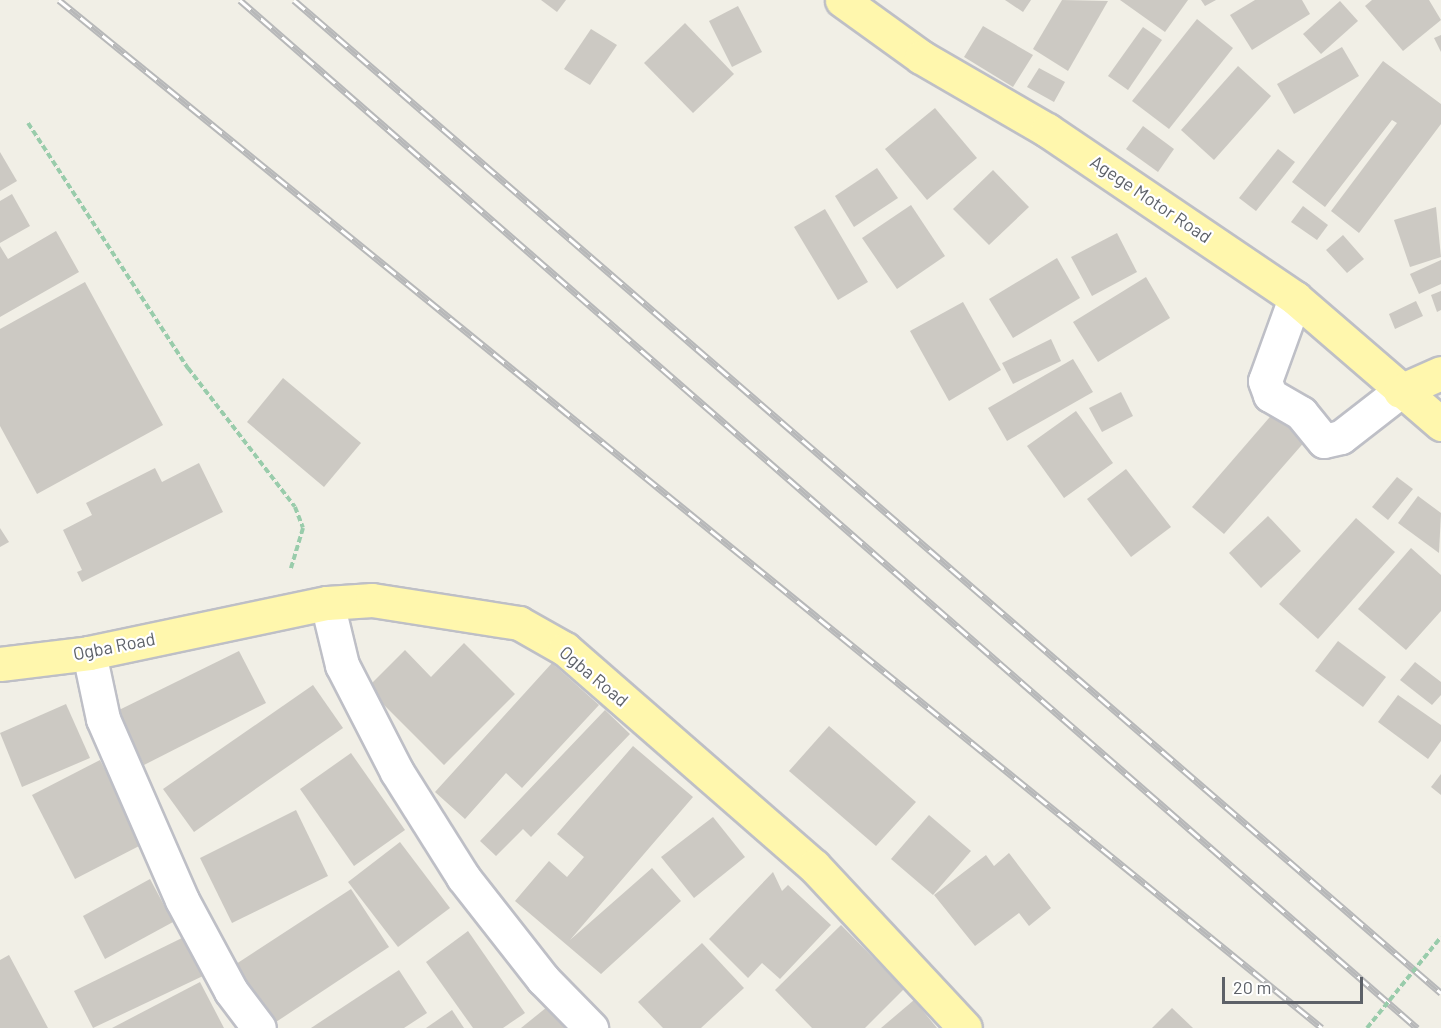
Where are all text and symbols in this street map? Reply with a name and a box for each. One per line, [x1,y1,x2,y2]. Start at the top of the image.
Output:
street label: Agege Motor Road [1086,151,1216,247]
street label: Ogba Road [71,627,157,665]
street label: Ogba Road [555,641,633,711]
scale bar [1225,965,1366,1003]
text: 20 m [1233,976,1271,998]

